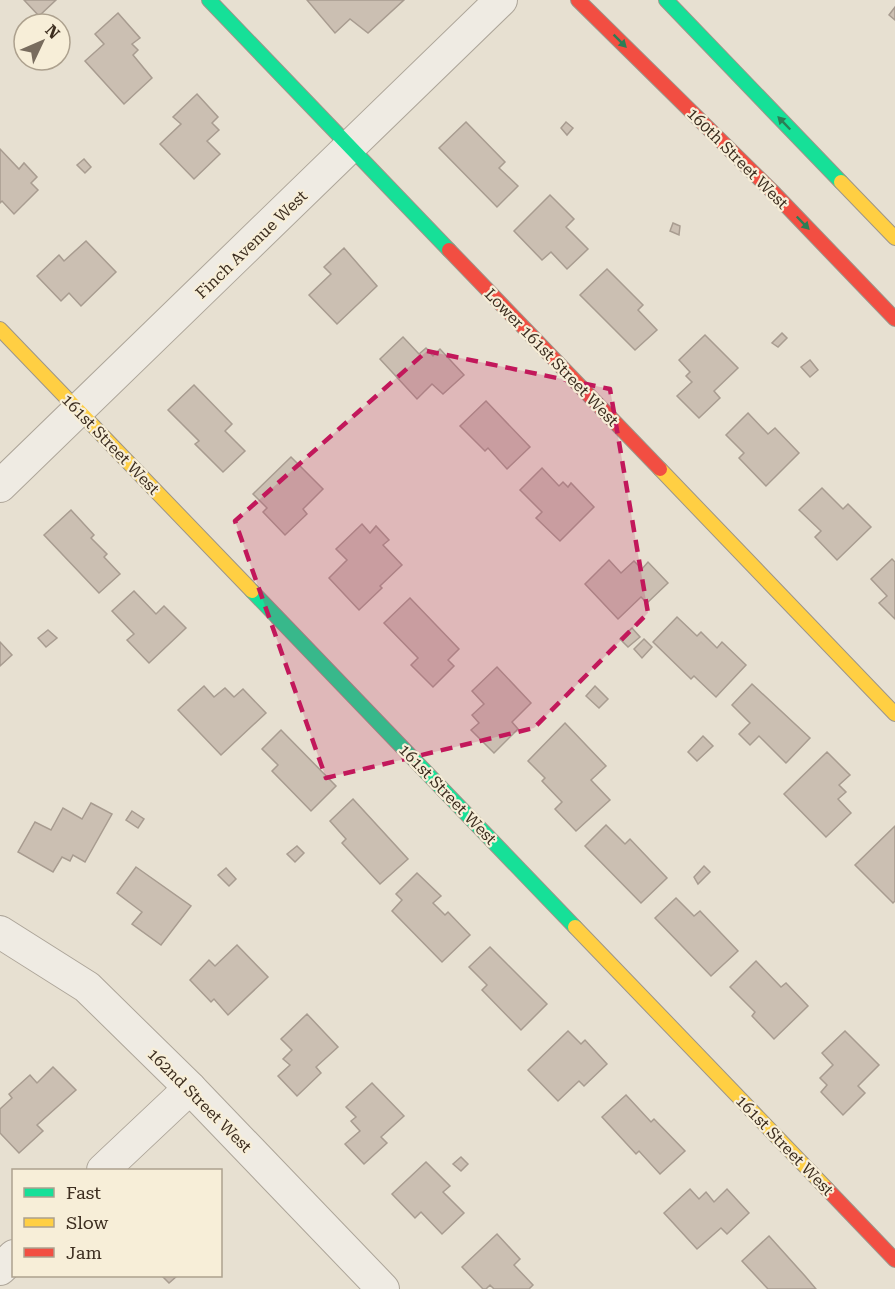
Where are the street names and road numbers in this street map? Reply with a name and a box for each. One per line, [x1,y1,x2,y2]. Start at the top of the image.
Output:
street label: 160th Street West [683,104,792,213]
street label: Finch Avenue West [192,186,311,302]
street label: Lower 161st Street West [481,285,622,430]
street label: 161st Street West [58,390,163,499]
street label: 161st Street West [395,740,500,849]
street label: 162nd Street West [144,1044,256,1156]
street label: 161st Street West [732,1091,837,1200]

